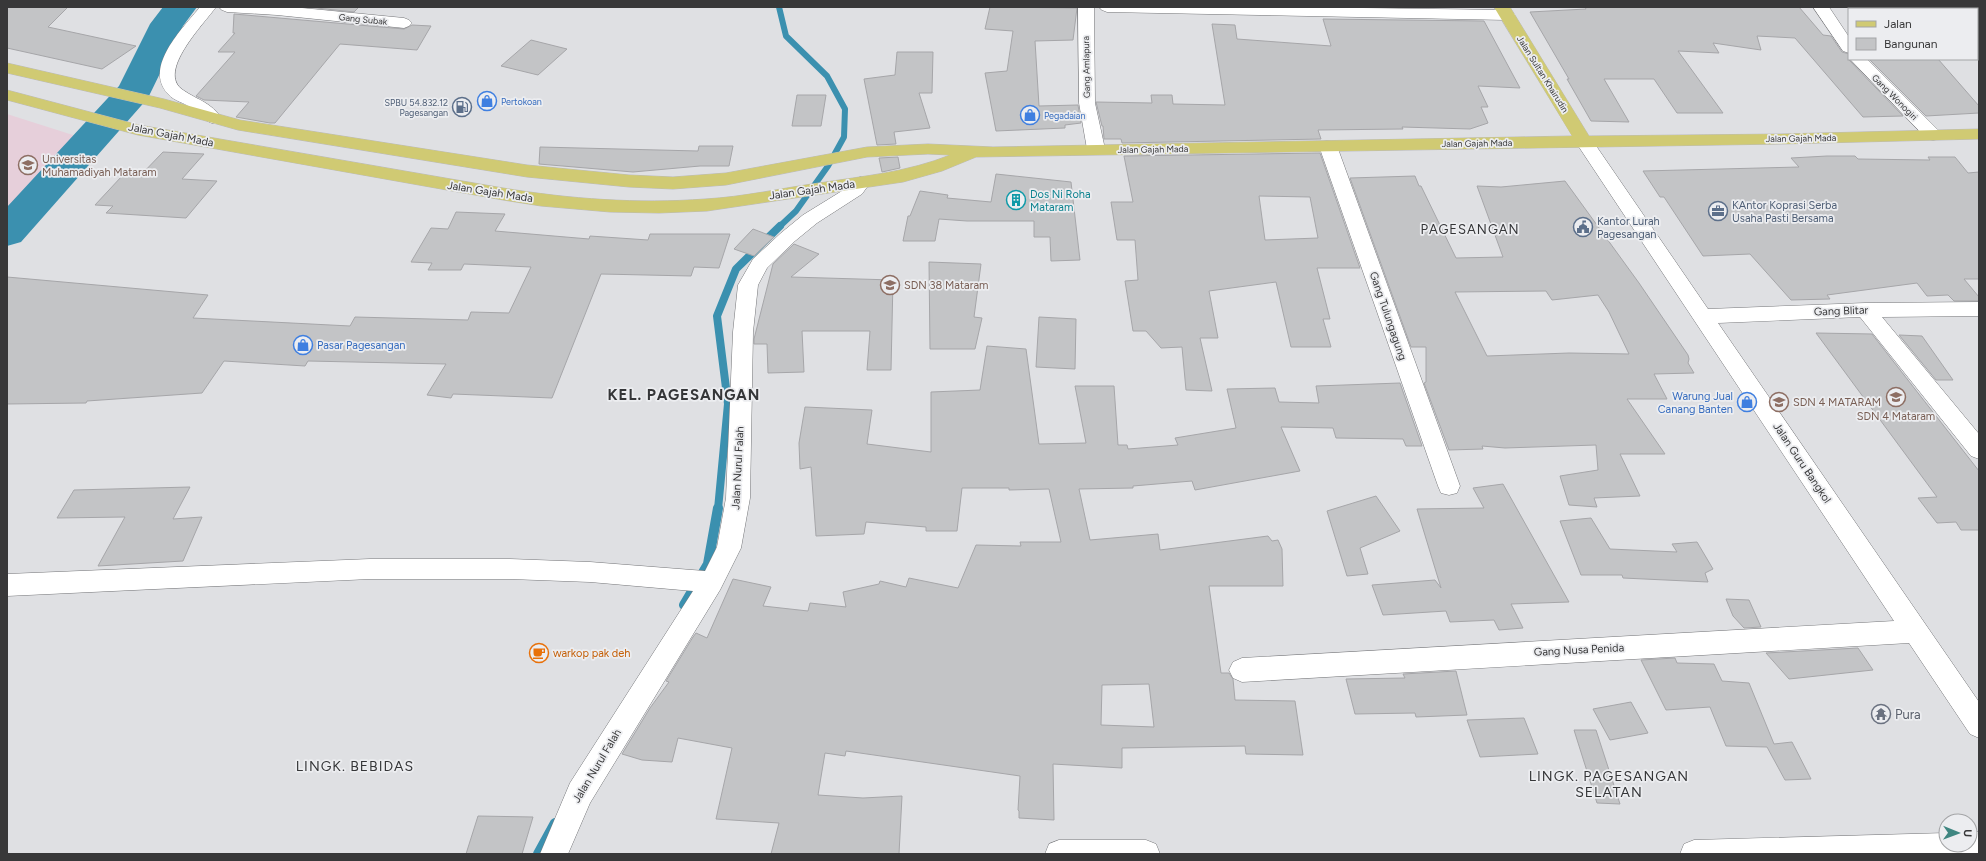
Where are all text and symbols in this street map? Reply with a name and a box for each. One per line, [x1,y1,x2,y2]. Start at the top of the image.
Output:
legend [1848,8,1978,60]
street label: Gang Subak [338,11,388,27]
text: Jalan [1884,17,1912,31]
street label: Jalan Sultan Khairudin [1515,34,1571,114]
street label: Gang Amlapura [1080,35,1092,98]
text: Bangunan [1884,37,1938,51]
street label: Gang Wonogiri [1870,72,1920,122]
shop icon: Pertokoan [476,90,498,112]
fuel station icon: SPBU 54.832.12 Pagesangan [451,96,473,118]
place label: Pertokoan [501,96,542,107]
place label: SPBU 54.832.12 Pagesangan [384,97,448,118]
shop icon: Pegadaian [1019,104,1041,126]
place label: Pegadaian [1044,110,1085,121]
street label: Jalan Gajah Mada [127,120,215,150]
street label: Jalan Gajah Mada [1766,132,1837,144]
street label: Jalan Gajah Mada [1442,137,1513,149]
street label: Jalan Gajah Mada [1118,143,1189,155]
place label: Universitas Muhamadiyah Mataram [42,153,157,179]
school or university icon: Universitas Muhamadiyah Mataram [17,154,39,176]
street label: Jalan Gajah Mada [768,178,856,202]
street label: Jalan Gajah Mada [446,179,534,205]
place label: Dos Ni Roha Mataram [1030,188,1091,214]
building icon: Dos Ni Roha Mataram [1005,189,1027,211]
place label: KAntor Koprasi Serba Usaha Pasti Bersama [1732,199,1837,225]
office icon: KAntor Koprasi Serba Usaha Pasti Bersama [1707,200,1729,222]
place label: Kantor Lurah Pagesangan [1597,215,1660,241]
public building icon: Kantor Lurah Pagesangan [1572,216,1594,238]
district label: PAGESANGAN [1420,222,1520,237]
street label: Gang Tulungagung [1367,270,1409,362]
school or university icon: SDN 38 Mataram [879,274,901,296]
place label: SDN 38 Mataram [904,279,988,292]
street label: Gang Blitar [1814,304,1869,318]
shop icon: Pasar Pagesangan [292,334,314,356]
place label: Pasar Pagesangan [317,339,405,352]
district label: KEL. PAGESANGAN [608,386,760,404]
school or university icon: SDN 4 Mataram [1885,386,1907,408]
place label: Warung Jual Canang Banten [1658,390,1733,416]
shop icon: Warung Jual Canang Banten [1736,391,1758,413]
school or university icon: SDN 4 MATARAM [1768,391,1790,413]
place label: SDN 4 MATARAM [1793,396,1881,409]
place label: SDN 4 Mataram [1857,410,1935,423]
street label: Jalan Guru Bangkol [1770,420,1834,506]
street label: Jalan Nurul Falah [729,426,747,510]
street label: Gang Nusa Penida [1534,641,1624,659]
cafe icon: warkop pak deh [528,642,550,664]
place label: warkop pak deh [553,647,630,660]
temple icon: Pura [1870,703,1892,725]
place label: Pura [1895,707,1921,722]
street label: Jalan Nurul Falah [570,727,624,805]
district label: LINGK. BEBIDAS [296,758,414,775]
district label: LINGK. PAGESANGAN SELATAN [1529,768,1689,801]
north arrow [1938,813,1978,853]
text: U [1961,829,1974,837]

